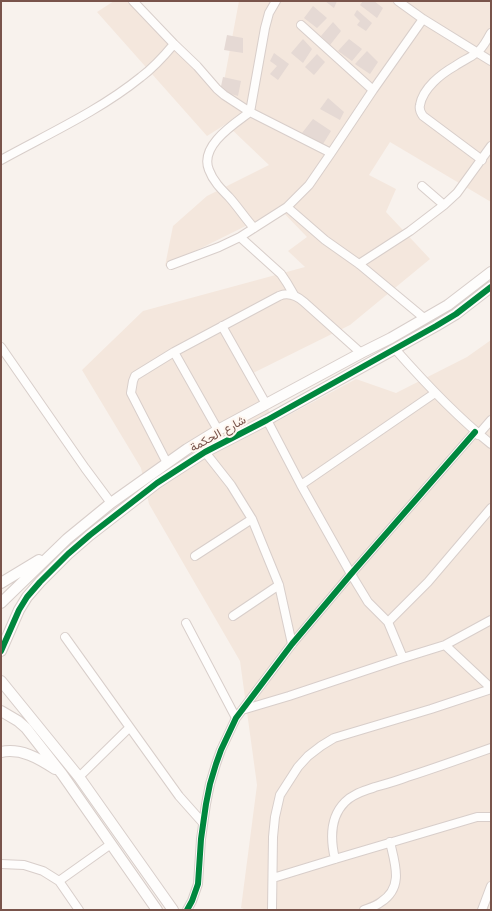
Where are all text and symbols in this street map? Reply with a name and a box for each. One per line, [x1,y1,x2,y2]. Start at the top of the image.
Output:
street label: شارع الحكمة [187,413,249,455]

